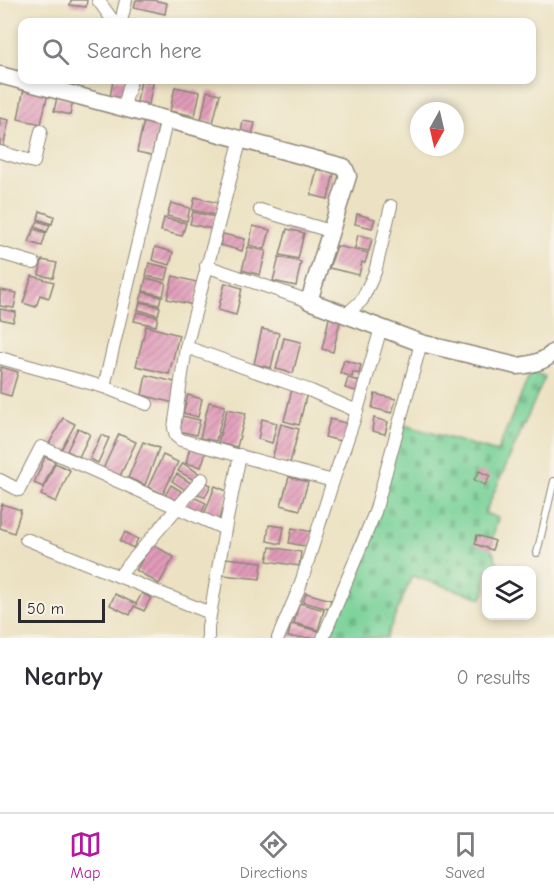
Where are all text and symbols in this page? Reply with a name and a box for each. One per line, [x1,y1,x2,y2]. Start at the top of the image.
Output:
search box [18,18,536,84]
icon: search [39,35,72,68]
text: Search here [87,38,202,64]
north arrow [410,102,464,156]
map controls [482,566,536,620]
button: layers [482,566,536,620]
scale bar [18,596,105,624]
text: 50 m [27,600,64,618]
text: Nearby [24,662,103,692]
text: 0 results [457,666,530,689]
tab: Map [69,828,102,882]
tab: Directions [240,828,307,882]
tab: Saved [445,828,485,882]

